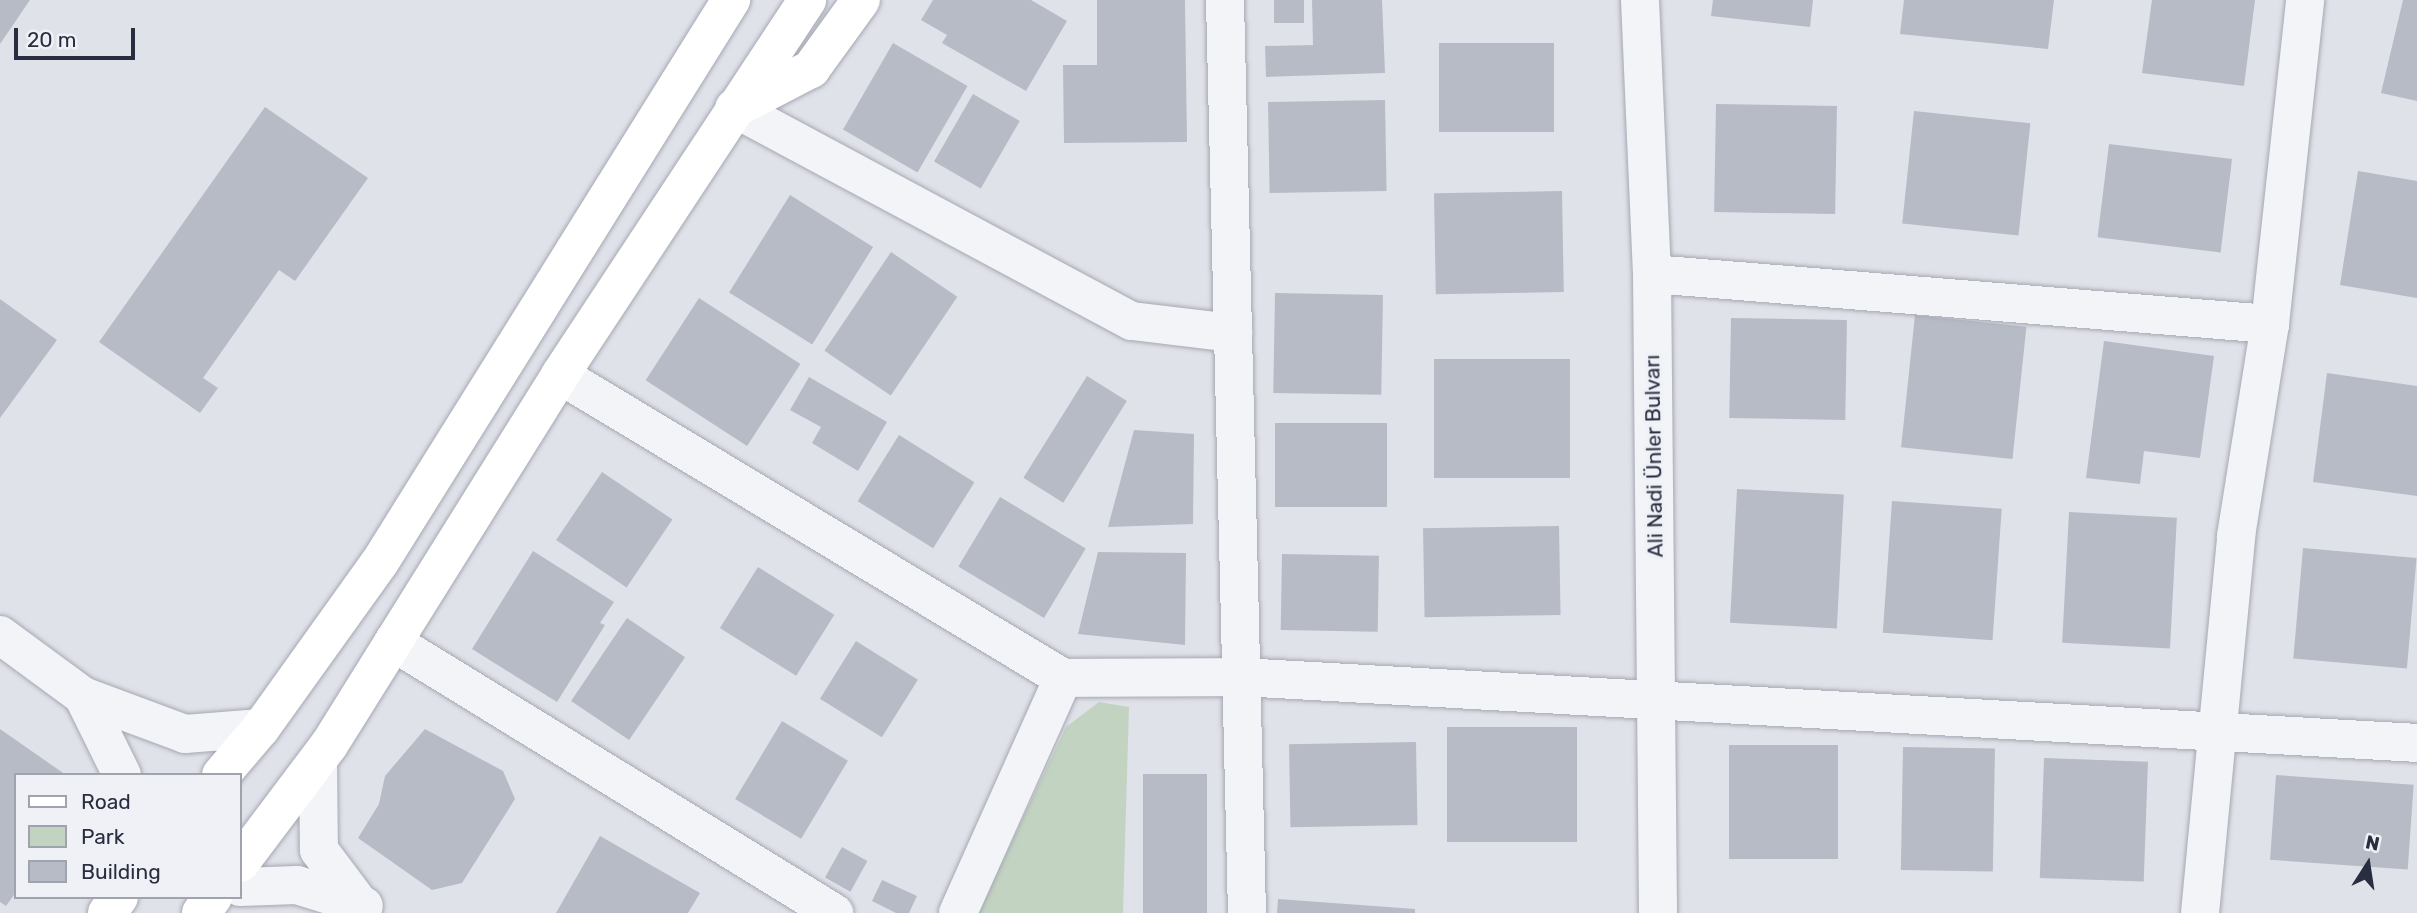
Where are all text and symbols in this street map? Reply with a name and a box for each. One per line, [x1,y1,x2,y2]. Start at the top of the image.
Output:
scale bar [18,14,138,58]
text: 20 m [27,27,76,52]
street label: Ali Nadi Ünler Bulvarı [1640,354,1668,558]
legend [14,773,242,899]
text: Road [81,789,131,814]
text: Park [81,824,125,849]
north arrow [2333,829,2403,899]
text: N [2363,830,2382,856]
text: Building [81,859,161,884]

